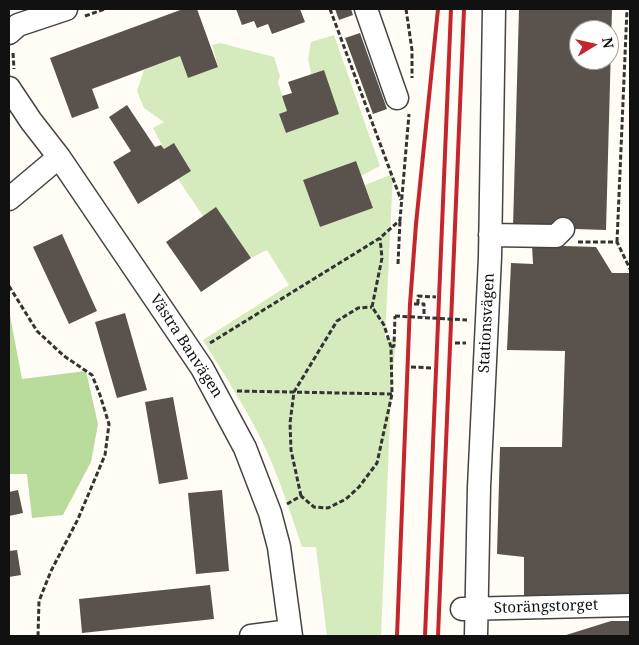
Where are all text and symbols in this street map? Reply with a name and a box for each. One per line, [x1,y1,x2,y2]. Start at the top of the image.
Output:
north arrow [569,20,619,70]
text: N [598,36,619,50]
street label: Stationsvägen [475,273,499,373]
street label: Västra Banvägen [146,291,226,401]
street label: Storängstorget [494,596,598,618]

